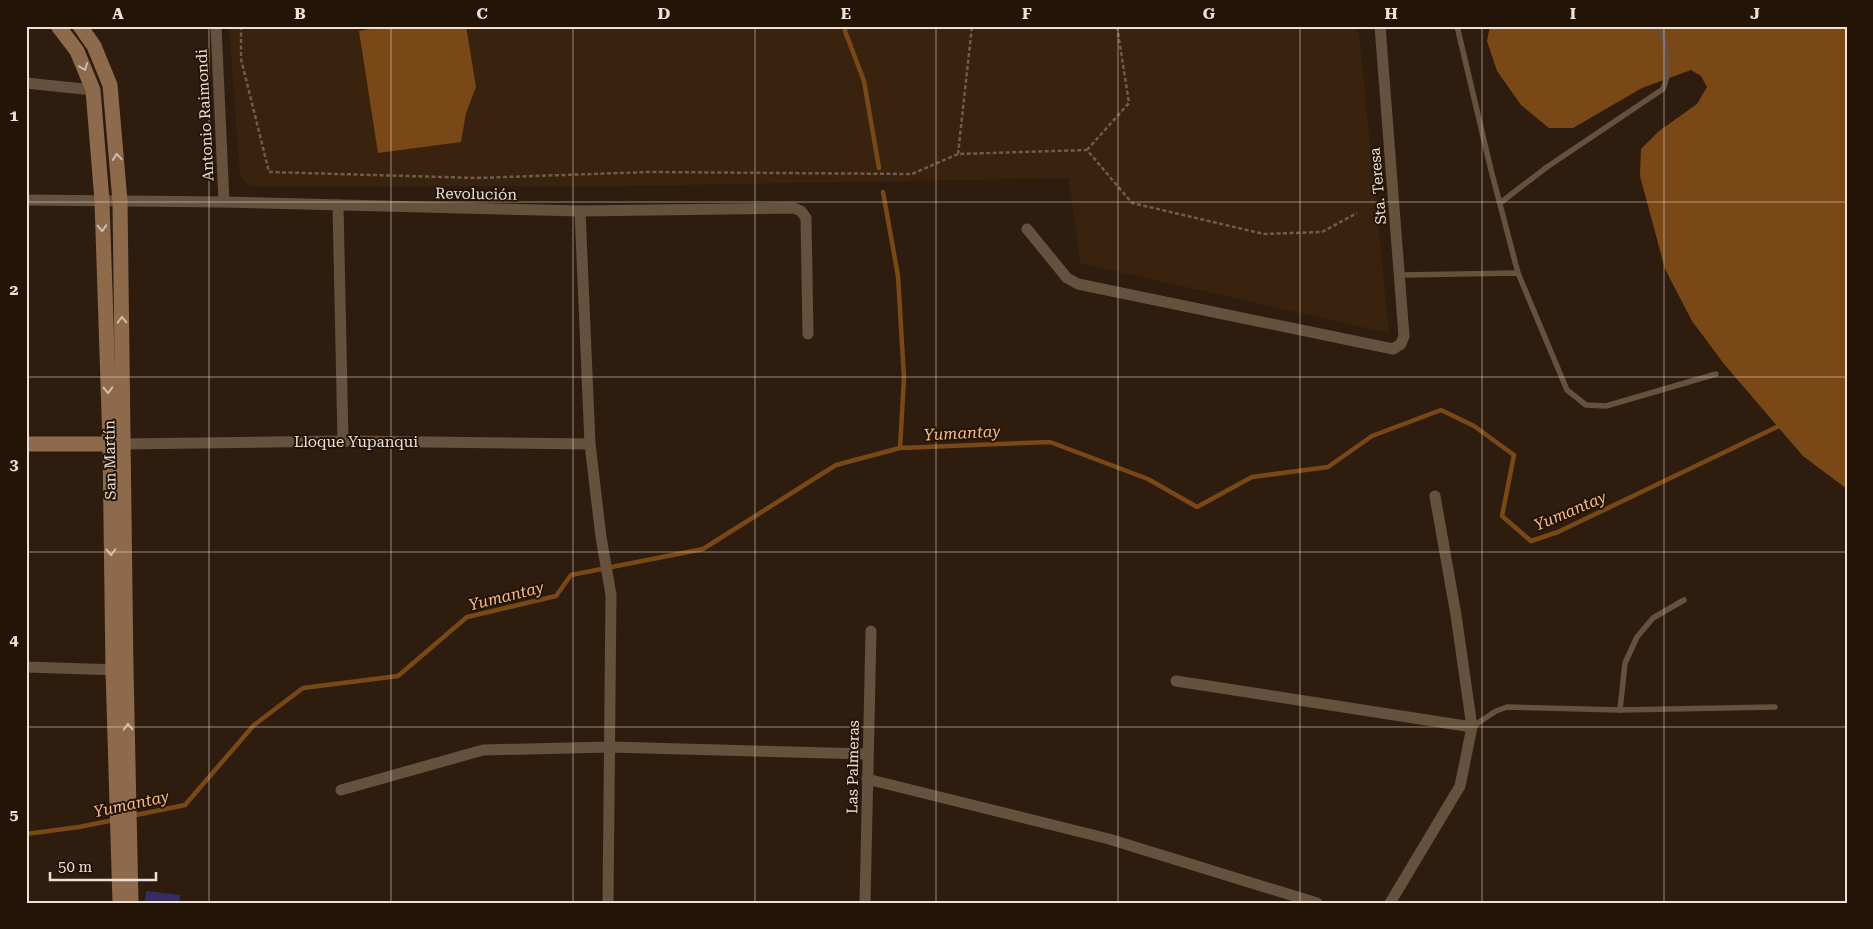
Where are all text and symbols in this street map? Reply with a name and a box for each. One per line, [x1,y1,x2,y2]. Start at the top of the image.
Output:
text: A [112,4,124,23]
text: B [294,4,306,23]
text: C [476,4,488,23]
text: D [658,4,671,23]
text: E [841,4,851,23]
text: F [1022,4,1032,23]
text: G [1203,4,1216,23]
text: H [1384,4,1398,23]
text: I [1570,4,1576,23]
text: J [1750,4,1760,23]
street label: Antonio Raimondi [193,48,217,182]
one-way arrow [78,62,88,71]
text: 1 [10,106,19,125]
street label: Sta. Teresa [1366,147,1390,225]
one-way arrow [111,153,122,161]
street label: Revolución [435,184,517,204]
one-way arrow [97,224,108,232]
text: 2 [10,280,19,299]
one-way arrow [117,315,127,323]
one-way arrow [103,386,113,394]
street label: San Martín [100,420,120,500]
water label: Yumantay [923,421,1002,445]
street label: Lloque Yupanqui [294,433,418,451]
text: 3 [10,455,19,474]
water label: Yumantay [1531,487,1610,535]
one-way arrow [106,549,116,557]
water label: Yumantay [466,577,546,615]
text: 4 [10,630,19,649]
street label: Las Palmeras [843,720,863,814]
one-way arrow [123,723,133,730]
water label: Yumantay [91,787,171,821]
text: 5 [10,805,19,824]
scale bar [50,849,156,881]
text: 50 m [58,858,93,876]

